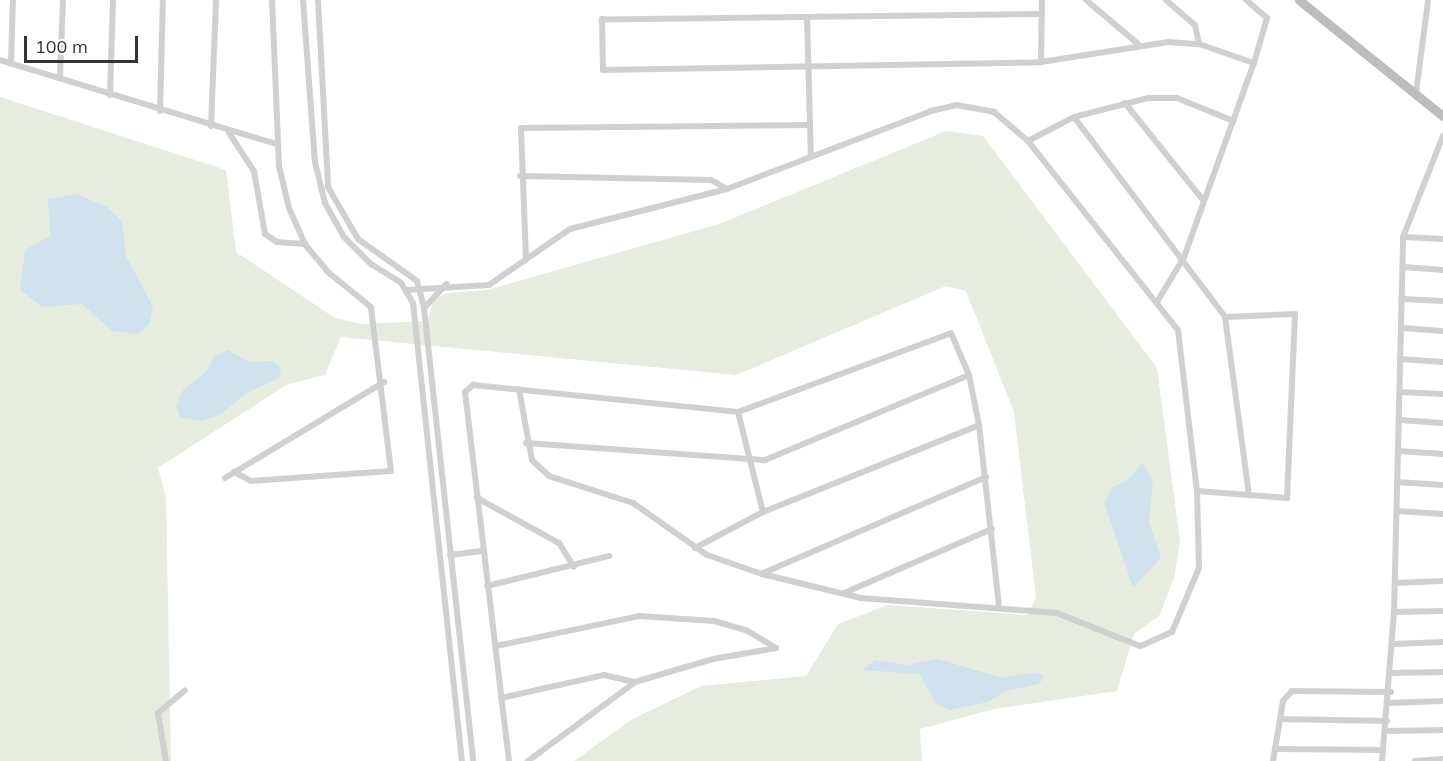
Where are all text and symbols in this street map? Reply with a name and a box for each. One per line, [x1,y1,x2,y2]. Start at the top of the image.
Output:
scale bar [27,24,141,62]
text: 100 m [35,35,88,58]

